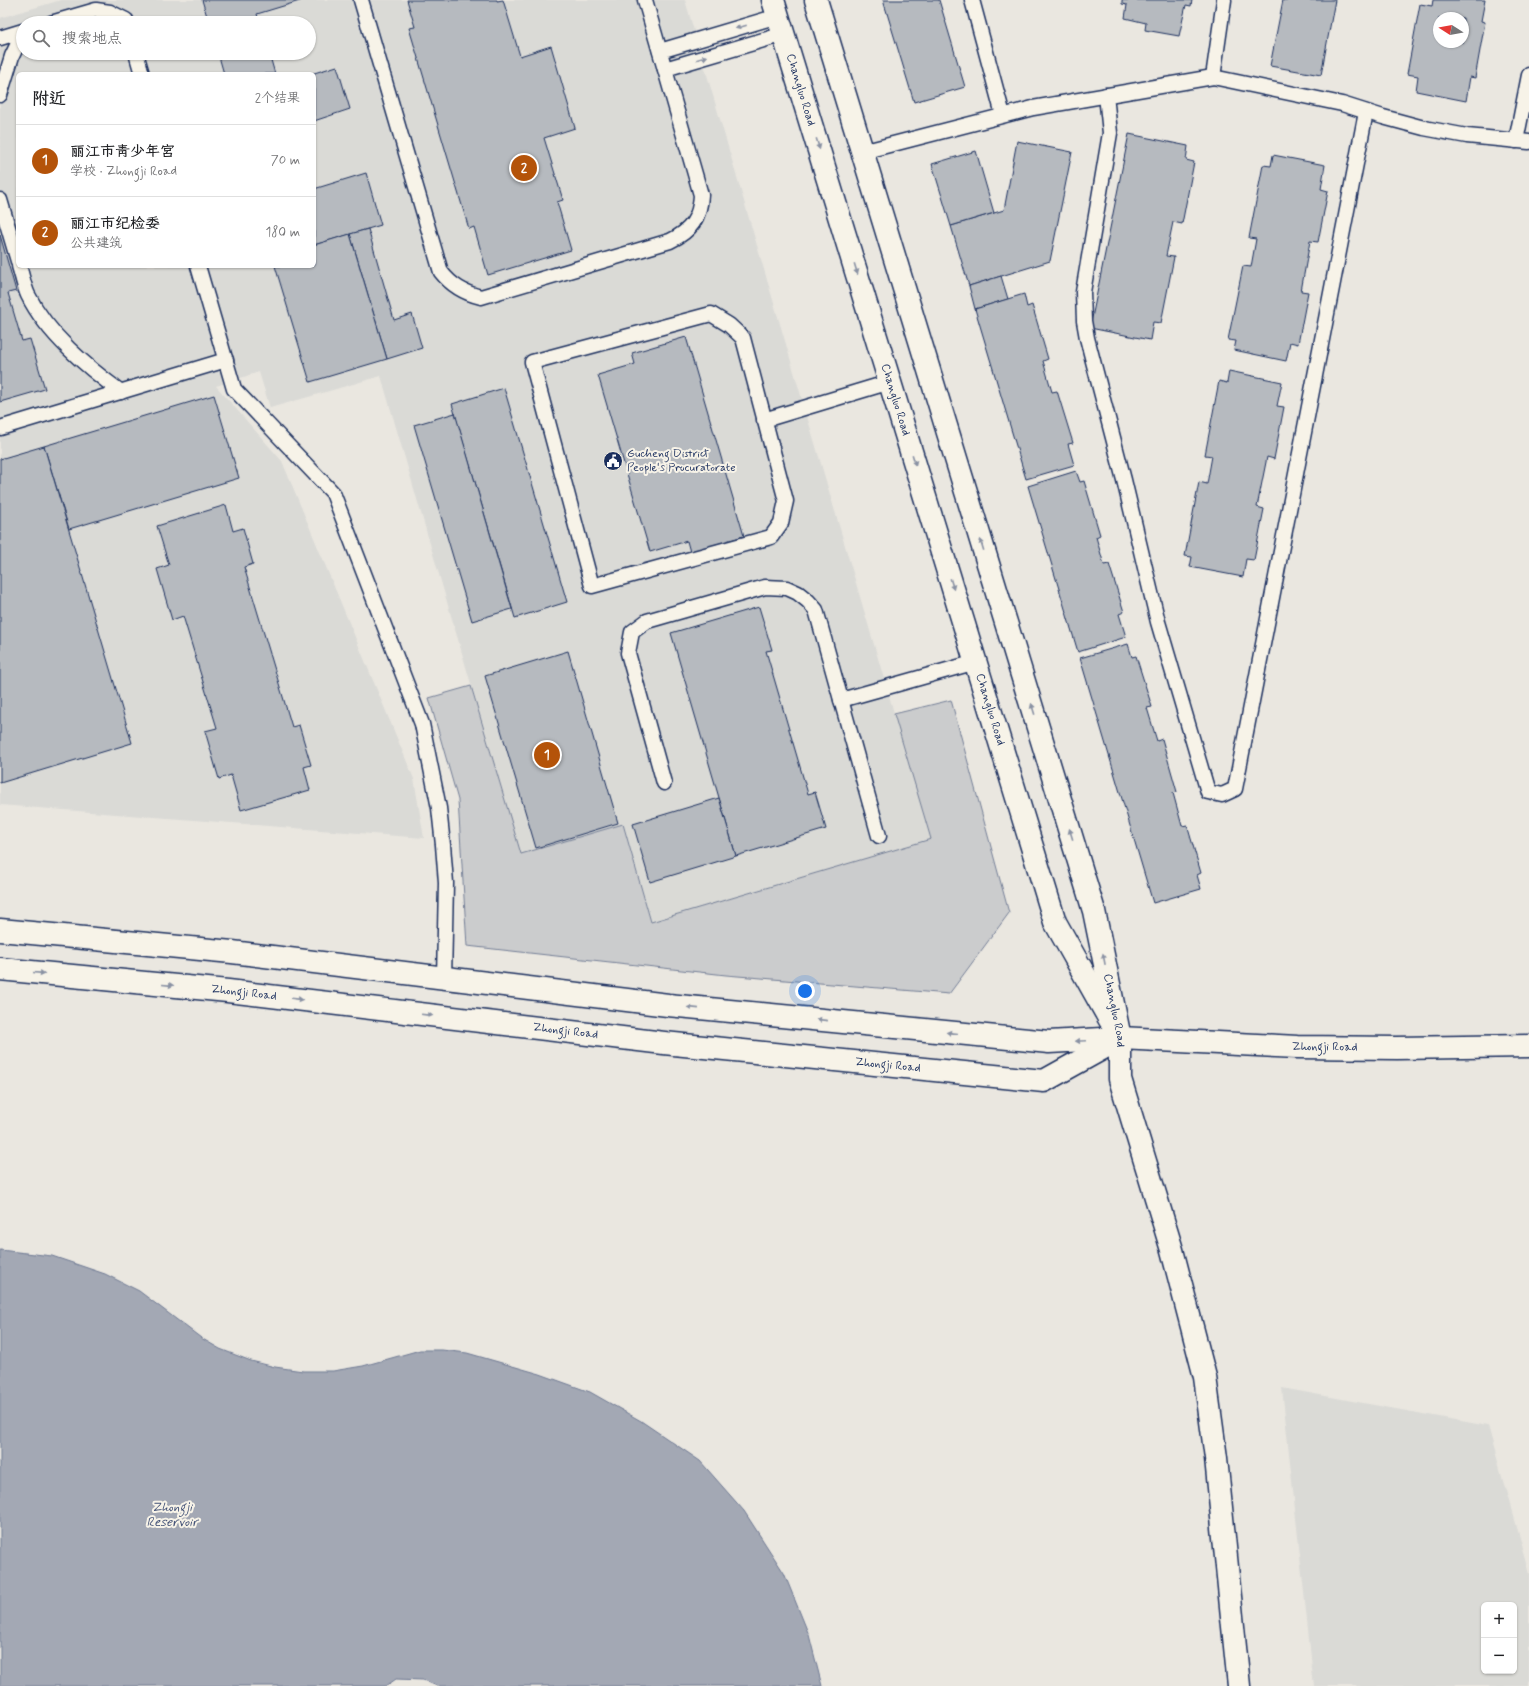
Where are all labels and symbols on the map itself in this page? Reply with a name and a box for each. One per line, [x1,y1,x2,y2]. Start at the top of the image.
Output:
north arrow [1433,12,1469,48]
one-way arrow [734,24,746,30]
street label: Changluo Road [782,52,819,128]
one-way arrow [696,55,708,61]
one-way arrow [815,139,821,151]
pin: 2 [511,153,537,183]
one-way arrow [853,263,859,275]
street label: Changluo Road [877,362,914,438]
place label: Gucheng District People's Procuratorate [627,446,736,476]
public building icon: Gucheng District People's Procuratorate [602,450,624,472]
one-way arrow [911,454,917,466]
one-way arrow [979,538,985,550]
one-way arrow [949,579,955,591]
street label: Changluo Road [971,672,1009,748]
one-way arrow [1030,703,1036,715]
pin: 1 [534,740,560,770]
one-way arrow [1068,827,1074,839]
one-way arrow [1101,953,1107,965]
one-way arrow [33,969,45,976]
street label: Changluo Road [1099,972,1128,1047]
street label: Zhongji Road [210,981,277,1005]
your location [795,981,815,1001]
one-way arrow [162,982,174,988]
one-way arrow [291,996,304,1002]
one-way arrow [687,1004,699,1011]
one-way arrow [420,1011,433,1018]
one-way arrow [816,1017,828,1024]
street label: Zhongji Road [532,1019,599,1043]
one-way arrow [946,1030,958,1036]
one-way arrow [1075,1037,1087,1044]
street label: Zhongji Road [1291,1039,1358,1056]
street label: Zhongji Road [854,1054,921,1077]
water label: Zhongji Reservoir [146,1499,199,1531]

